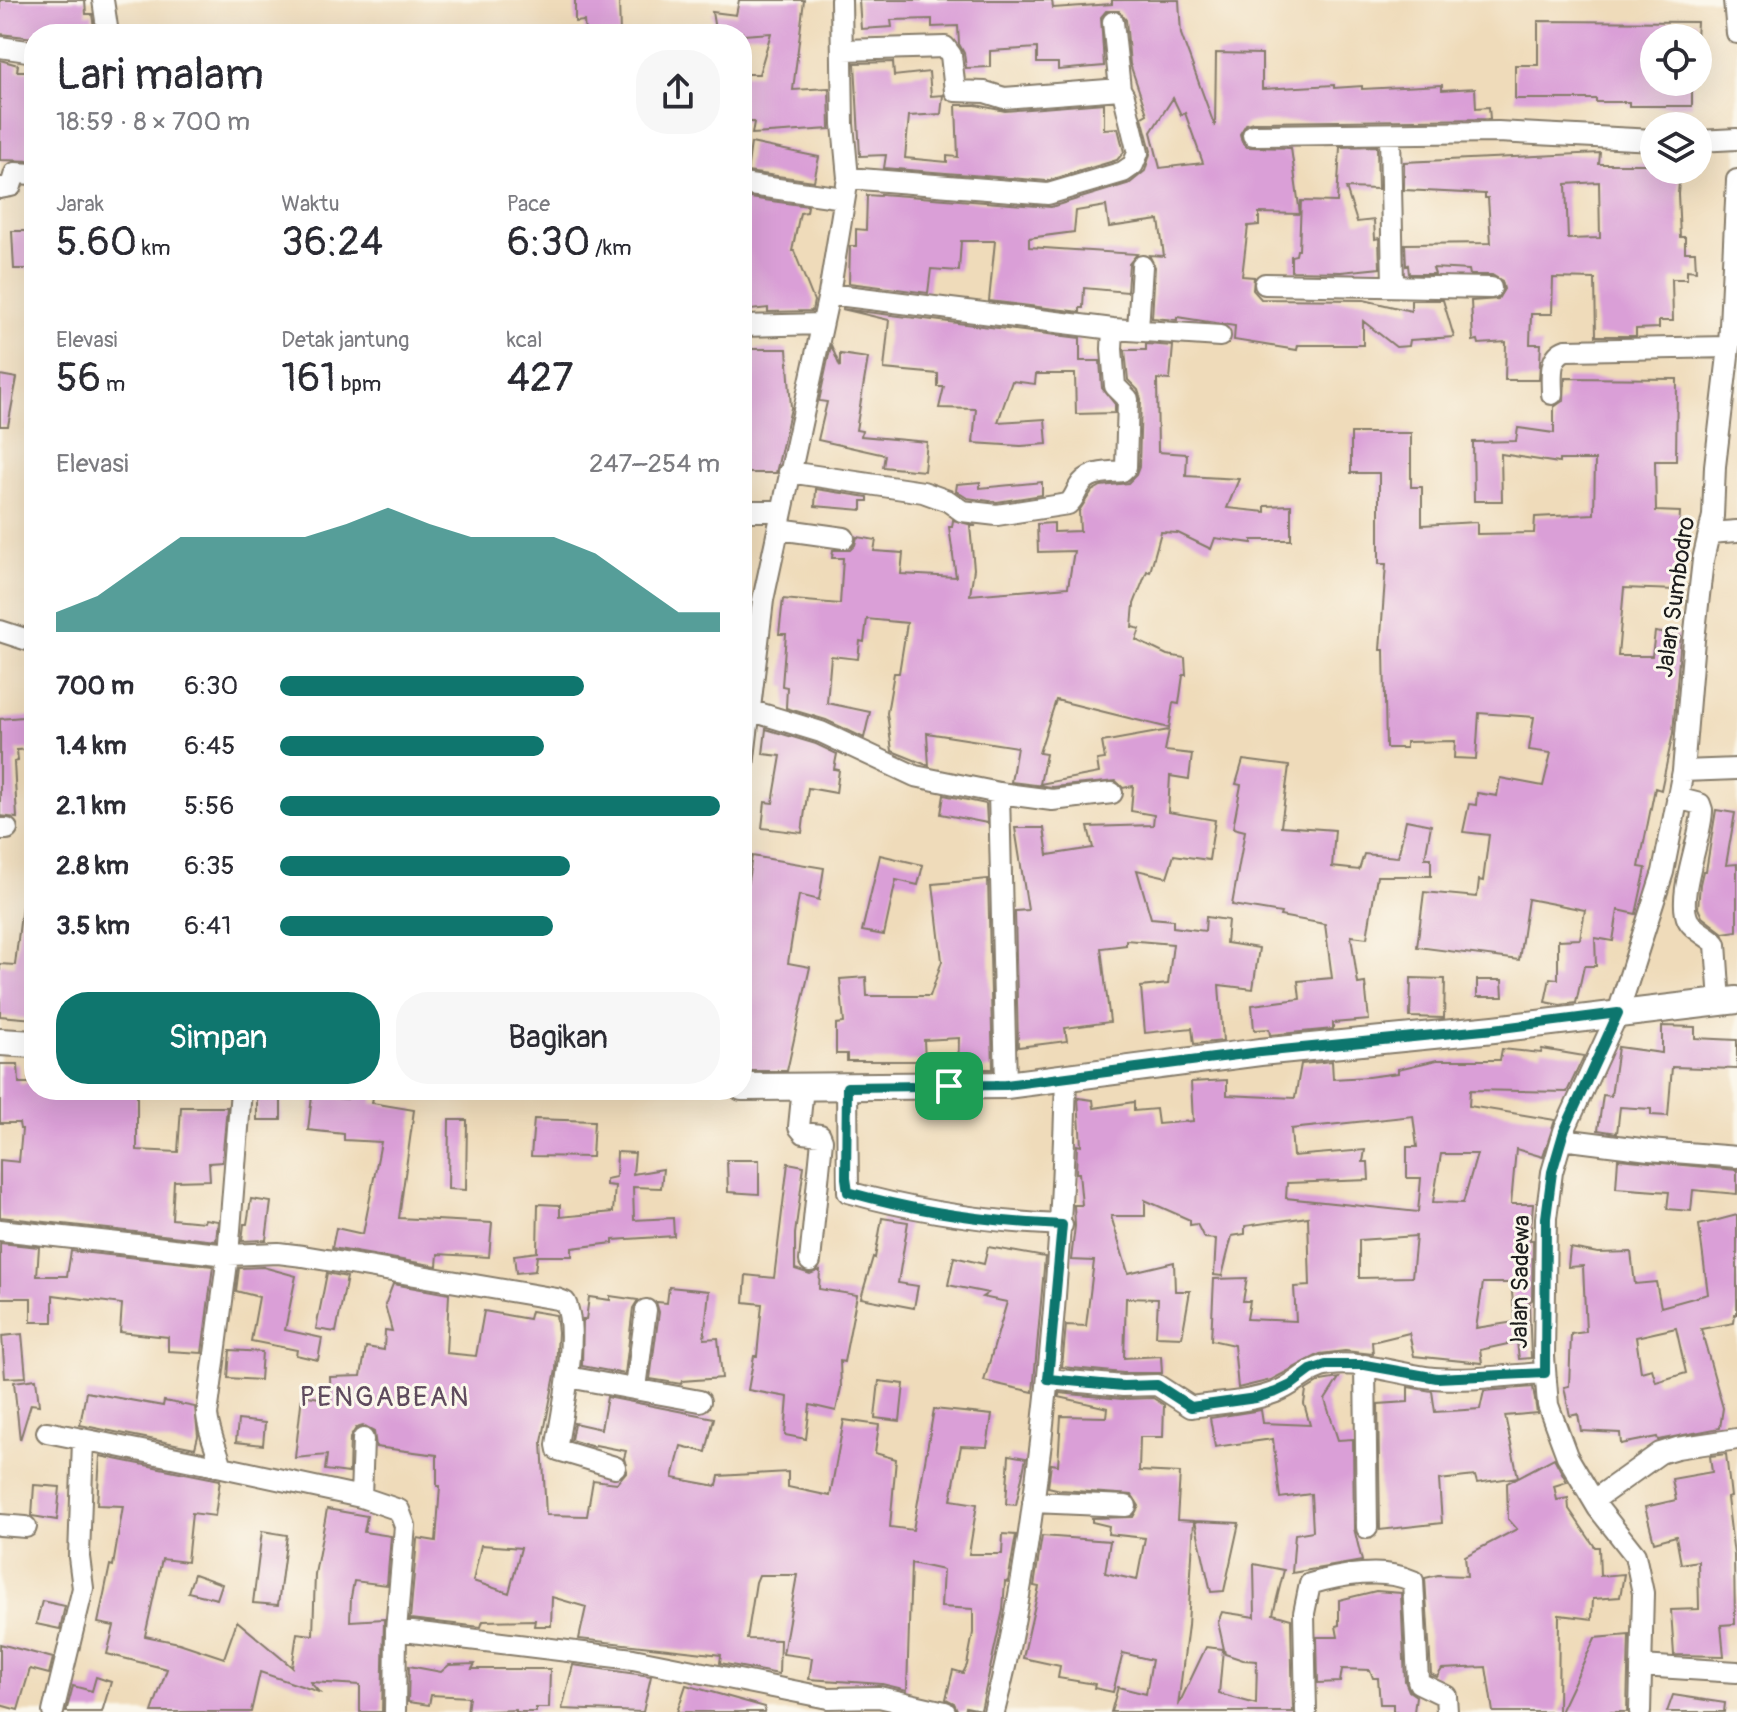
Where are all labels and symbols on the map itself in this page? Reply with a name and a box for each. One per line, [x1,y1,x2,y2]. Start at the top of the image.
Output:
street label: Jalan Sumbodro [1650,515,1701,679]
pin [915,1052,983,1120]
street label: Jalan Sadewa [1505,1215,1536,1349]
district label: PENGABEAN [300,1380,470,1415]

